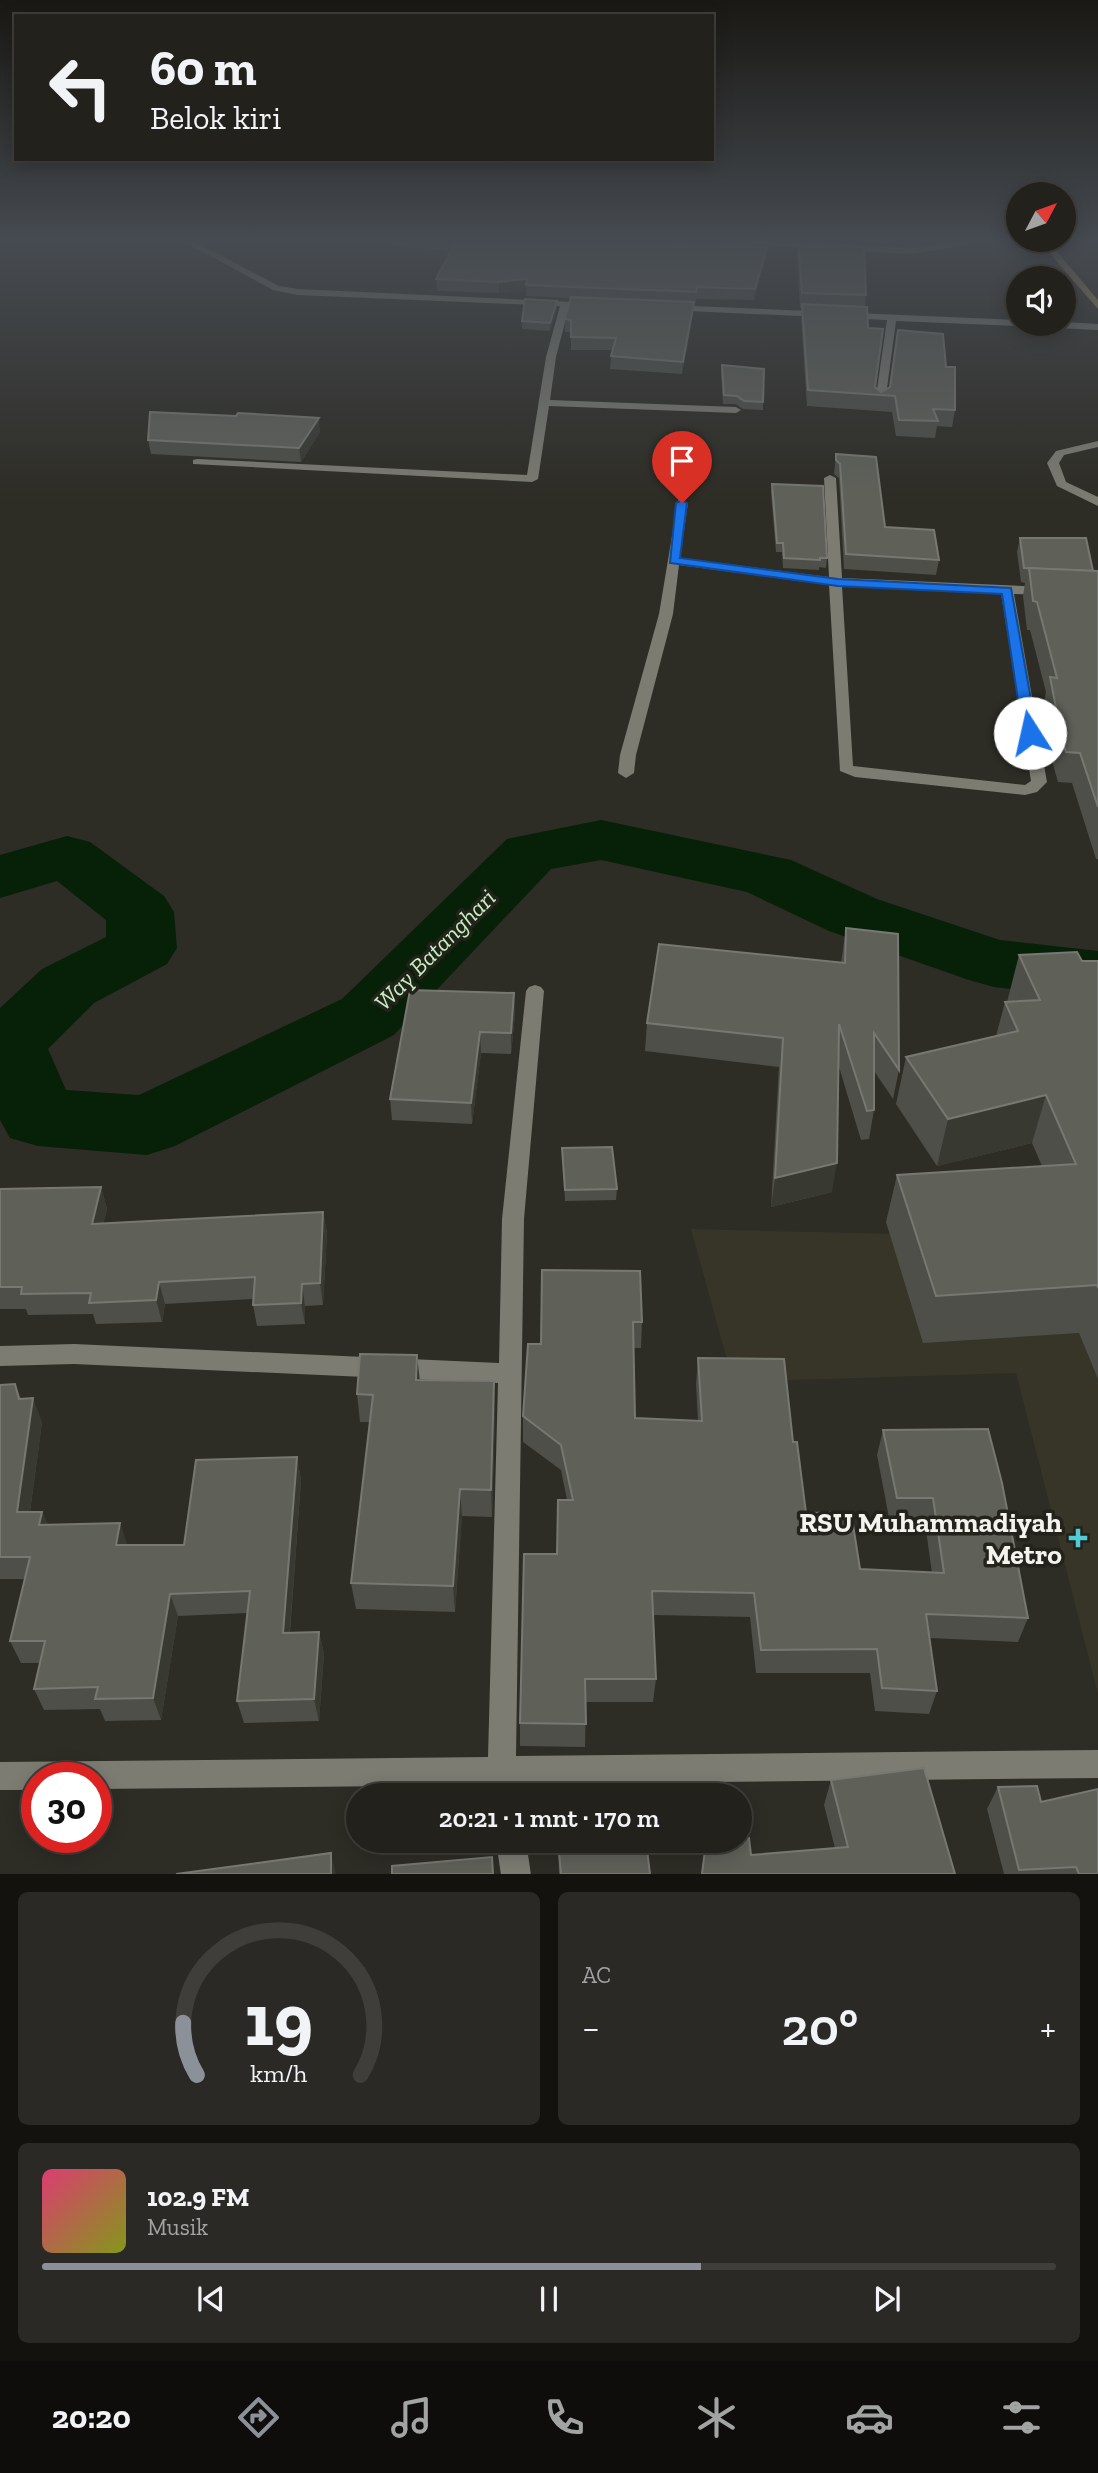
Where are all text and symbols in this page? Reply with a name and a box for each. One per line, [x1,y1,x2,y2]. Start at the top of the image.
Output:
text: 60 m [150,39,257,98]
icon: left [35,42,126,133]
text: Belok kiri [150,99,281,137]
north arrow [1006,182,1076,252]
map controls [1006,182,1076,336]
button: sound [1006,266,1076,336]
pin [652,431,712,503]
icon: arrive [663,442,701,480]
position arrow [993,696,1067,770]
water label: Way Batanghari [368,883,501,1016]
place label: RSU Muhammadiyah Metro [799,1506,1062,1571]
marker: RSU Muhammadiyah Metro [1068,1528,1088,1548]
speed limit sign: 30 [21,1762,112,1853]
text: 20:21 · 1 mnt · 170 m [439,1802,659,1834]
text: AC [582,1961,611,1989]
text: 19 [245,1976,313,2064]
text: 20° [781,1996,858,2058]
text: − [582,2005,600,2051]
text: + [1040,2005,1056,2051]
text: km/h [250,2057,308,2087]
text: 102.9 FM [147,2181,249,2213]
text: Musik [147,2213,208,2241]
icon: previous [192,2280,230,2318]
icon: pause [530,2280,568,2318]
icon: next [868,2280,906,2318]
icon: directions [234,2393,283,2442]
icon: music [387,2393,436,2442]
icon: phone [540,2393,589,2442]
icon: climate [692,2393,741,2442]
icon: car [845,2393,894,2442]
icon: filters [997,2393,1046,2442]
text: 20:20 [52,2398,131,2436]

